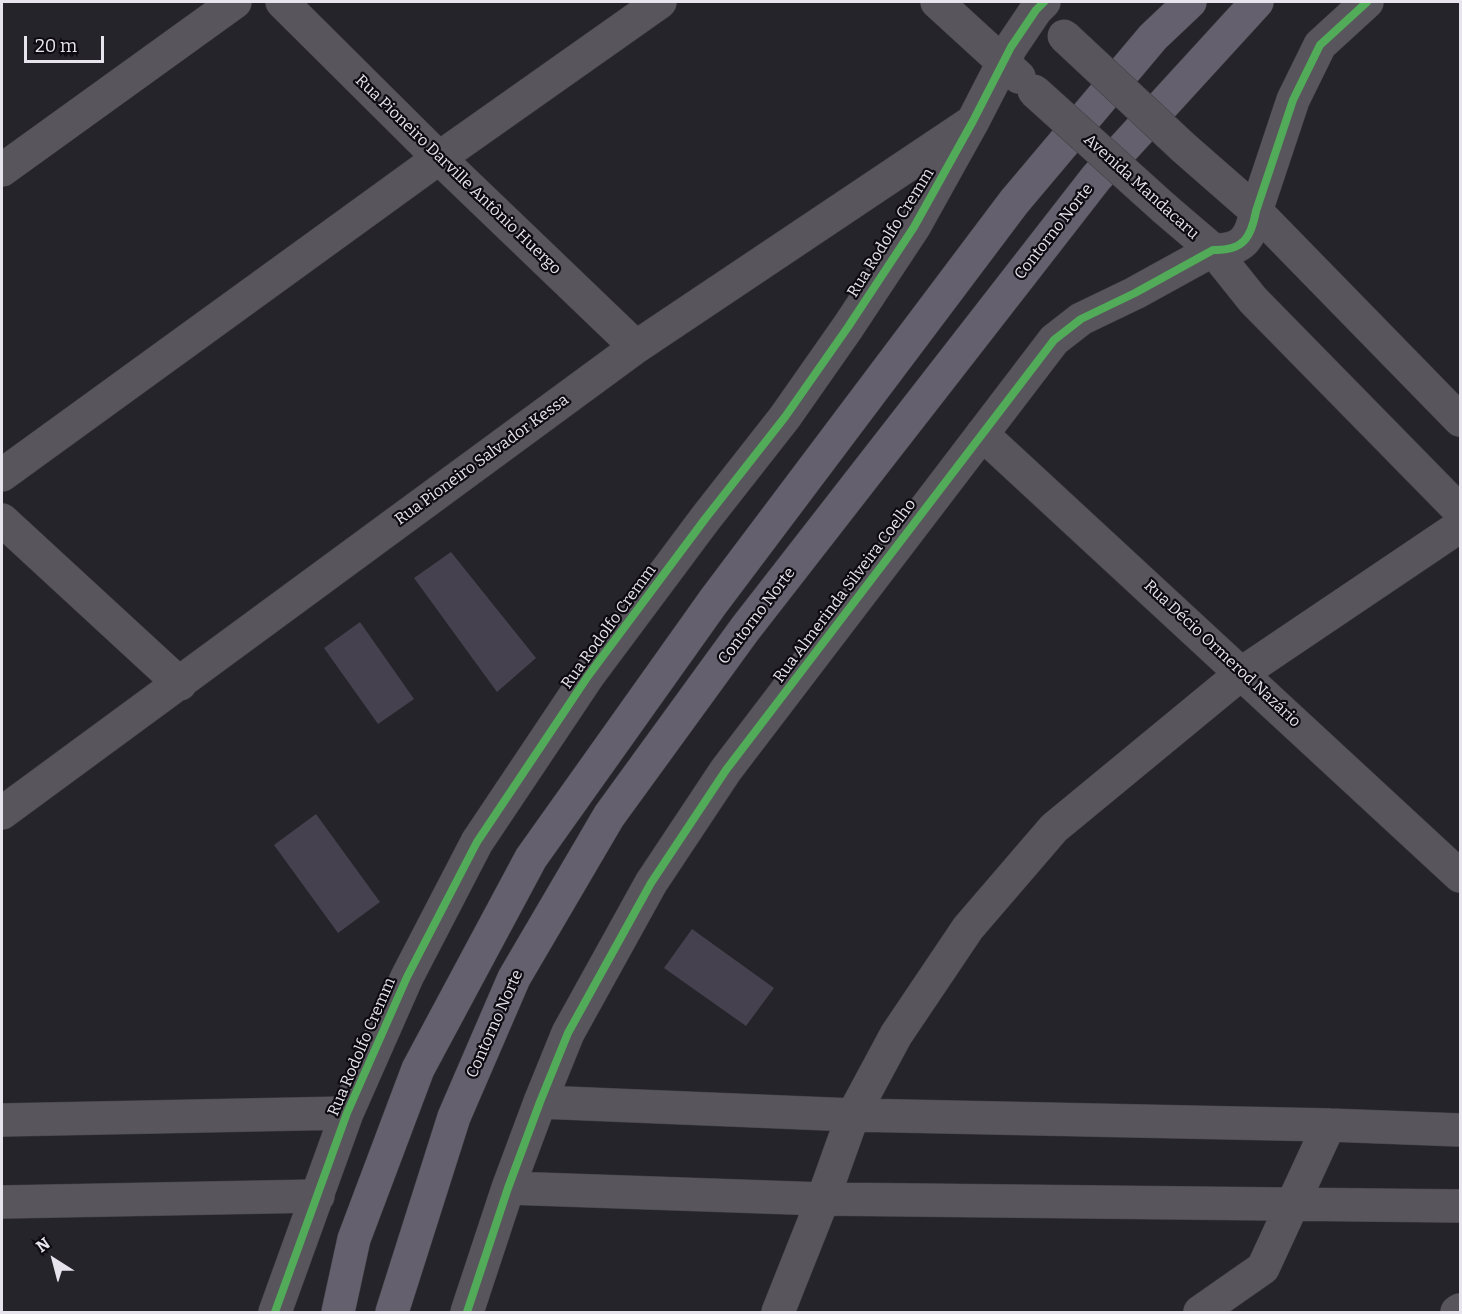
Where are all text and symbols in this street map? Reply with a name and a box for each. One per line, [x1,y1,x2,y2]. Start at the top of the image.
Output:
scale bar [27,24,106,62]
text: 20 m [35,35,77,57]
street label: Rua Pioneiro Darville Antônio Huergo [351,71,565,279]
street label: Avenida Mandacaru [1080,130,1202,244]
street label: Rua Rodolfo Cremm [844,165,938,301]
street label: Contorno Norte [1011,180,1097,284]
street label: Rua Pioneiro Salvador Kessa [391,391,573,529]
street label: Rua Almerinda Silveira Coelho [770,495,920,687]
street label: Rua Rodolfo Cremm [558,561,660,693]
street label: Contorno Norte [714,564,800,668]
street label: Rua Décio Ormerod Nazário [1140,576,1304,732]
street label: Contorno Norte [463,967,527,1081]
street label: Rua Rodolfo Cremm [324,975,400,1119]
north arrow [24,1230,84,1290]
text: N [33,1234,54,1256]

